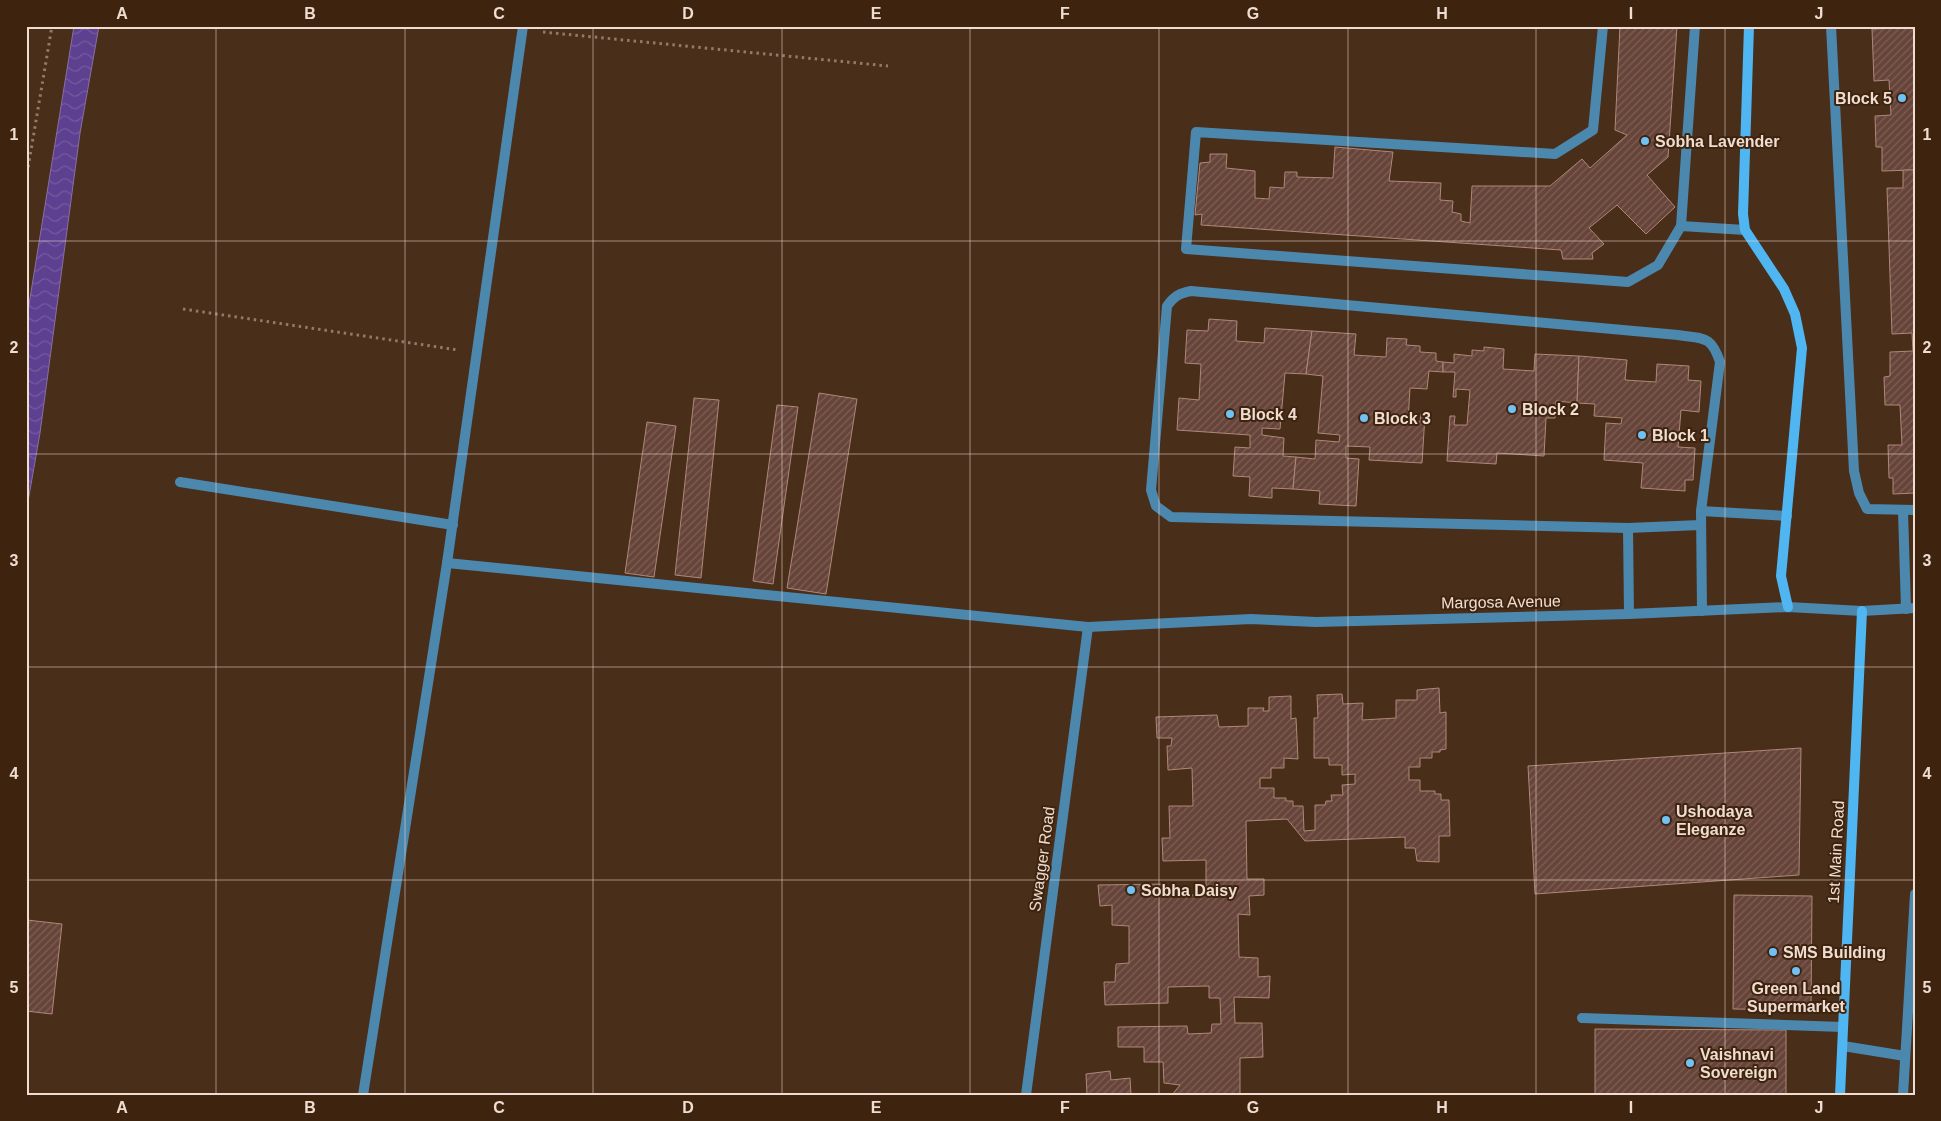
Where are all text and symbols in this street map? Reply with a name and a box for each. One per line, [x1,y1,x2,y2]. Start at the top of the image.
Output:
text: A [116,5,128,22]
text: B [304,5,316,22]
text: C [493,5,505,22]
text: D [682,5,694,22]
text: E [871,5,882,22]
text: F [1060,5,1070,22]
text: G [1247,5,1259,22]
text: H [1436,5,1448,22]
text: I [1629,5,1633,22]
text: J [1815,5,1823,22]
place label: Block 5 [1835,90,1892,107]
marker: Block 5 [1896,92,1908,104]
text: 1 [10,126,19,143]
text: 1 [1923,126,1932,143]
place label: Sobha Lavender [1655,133,1779,150]
marker: Sobha Lavender [1639,135,1651,147]
text: 2 [10,339,19,356]
text: 2 [1923,339,1932,356]
place label: Block 2 [1522,401,1579,418]
marker: Block 2 [1506,403,1518,415]
place label: Block 4 [1240,406,1297,423]
marker: Block 4 [1224,408,1236,420]
place label: Block 3 [1374,410,1431,427]
marker: Block 3 [1358,412,1370,424]
place label: Block 1 [1652,427,1709,444]
marker: Block 1 [1636,429,1648,441]
text: 3 [10,552,19,569]
text: 3 [1923,552,1932,569]
street label: Margosa Avenue [1441,592,1561,612]
text: 4 [10,765,19,782]
text: 4 [1923,765,1932,782]
street label: 1st Main Road [1825,800,1847,904]
place label: Ushodaya Eleganze [1676,803,1753,838]
street label: Swagger Road [1026,805,1058,913]
marker: Ushodaya Eleganze [1660,814,1672,826]
place label: Sobha Daisy [1141,882,1237,899]
marker: Sobha Daisy [1125,884,1137,896]
place label: SMS Building [1783,944,1886,961]
marker: SMS Building [1767,946,1779,958]
marker: Green Land Supermarket [1790,965,1802,977]
text: 5 [10,979,19,996]
text: 5 [1923,979,1932,996]
place label: Green Land Supermarket [1747,980,1846,1015]
place label: Vaishnavi Sovereign [1700,1046,1777,1081]
marker: Vaishnavi Sovereign [1684,1057,1696,1069]
text: A [116,1099,128,1116]
text: B [304,1099,316,1116]
text: C [493,1099,505,1116]
text: D [682,1099,694,1116]
text: E [871,1099,882,1116]
text: F [1060,1099,1070,1116]
text: G [1247,1099,1259,1116]
text: H [1436,1099,1448,1116]
text: I [1629,1099,1633,1116]
text: J [1815,1099,1823,1116]

